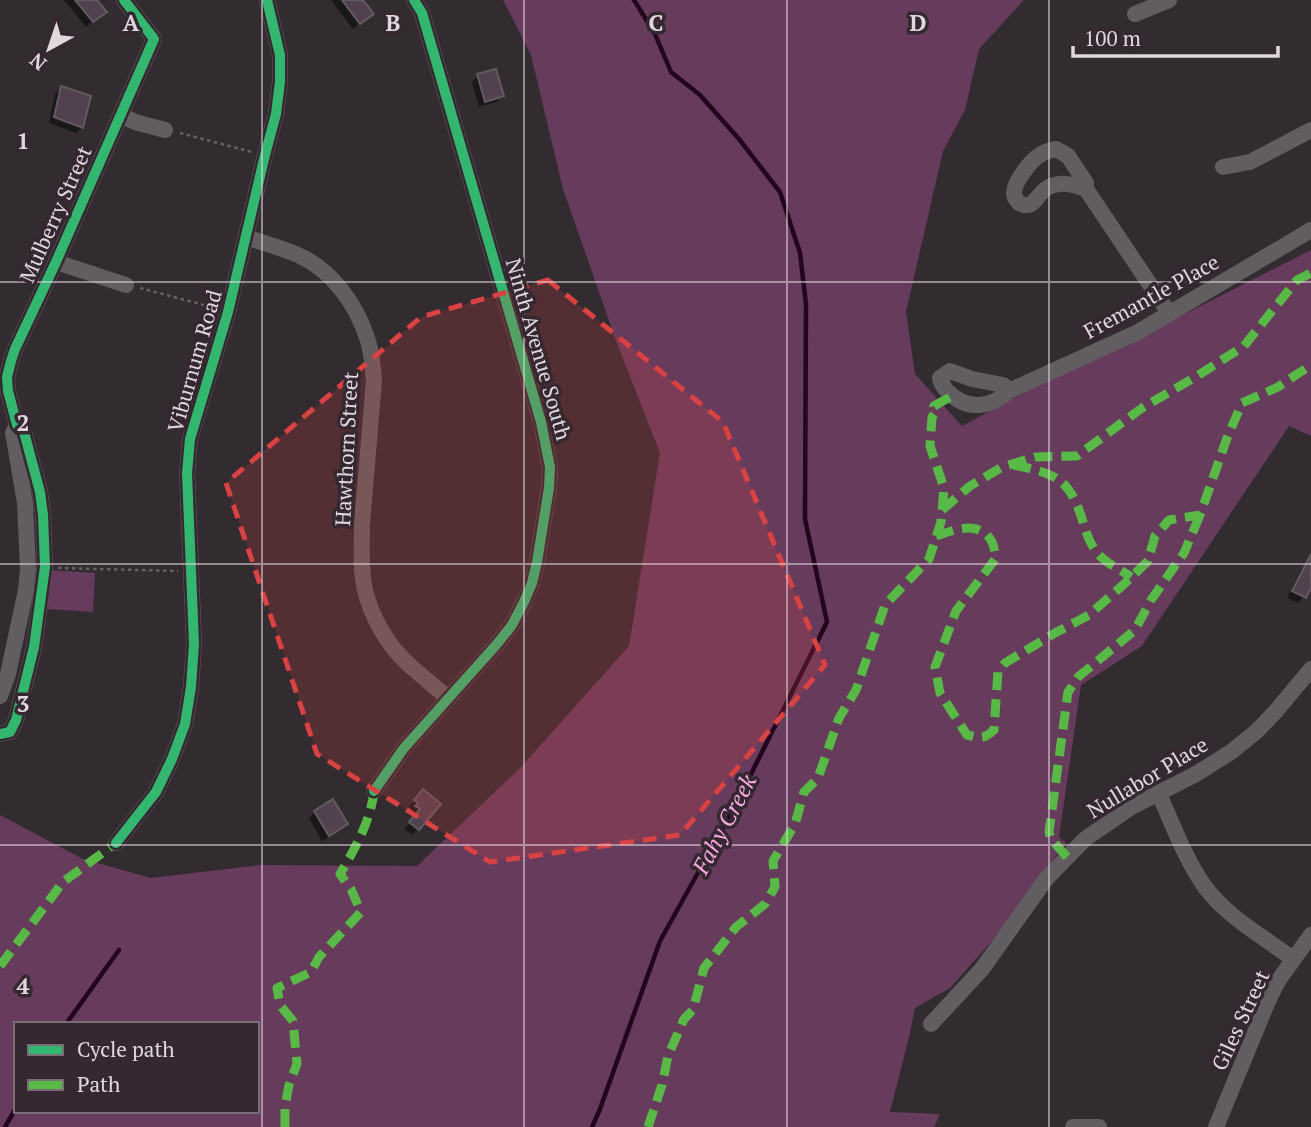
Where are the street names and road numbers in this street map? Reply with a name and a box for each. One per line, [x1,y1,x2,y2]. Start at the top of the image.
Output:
street label: Mulberry Street [12,141,98,287]
street label: Fremantle Place [1078,247,1224,345]
street label: Ninth Avenue South [500,255,578,443]
street label: Viburnum Road [160,286,228,435]
street label: Hawthorn Street [328,371,364,527]
street label: Nullabor Place [1081,730,1213,824]
street label: Giles Street [1205,965,1276,1075]

